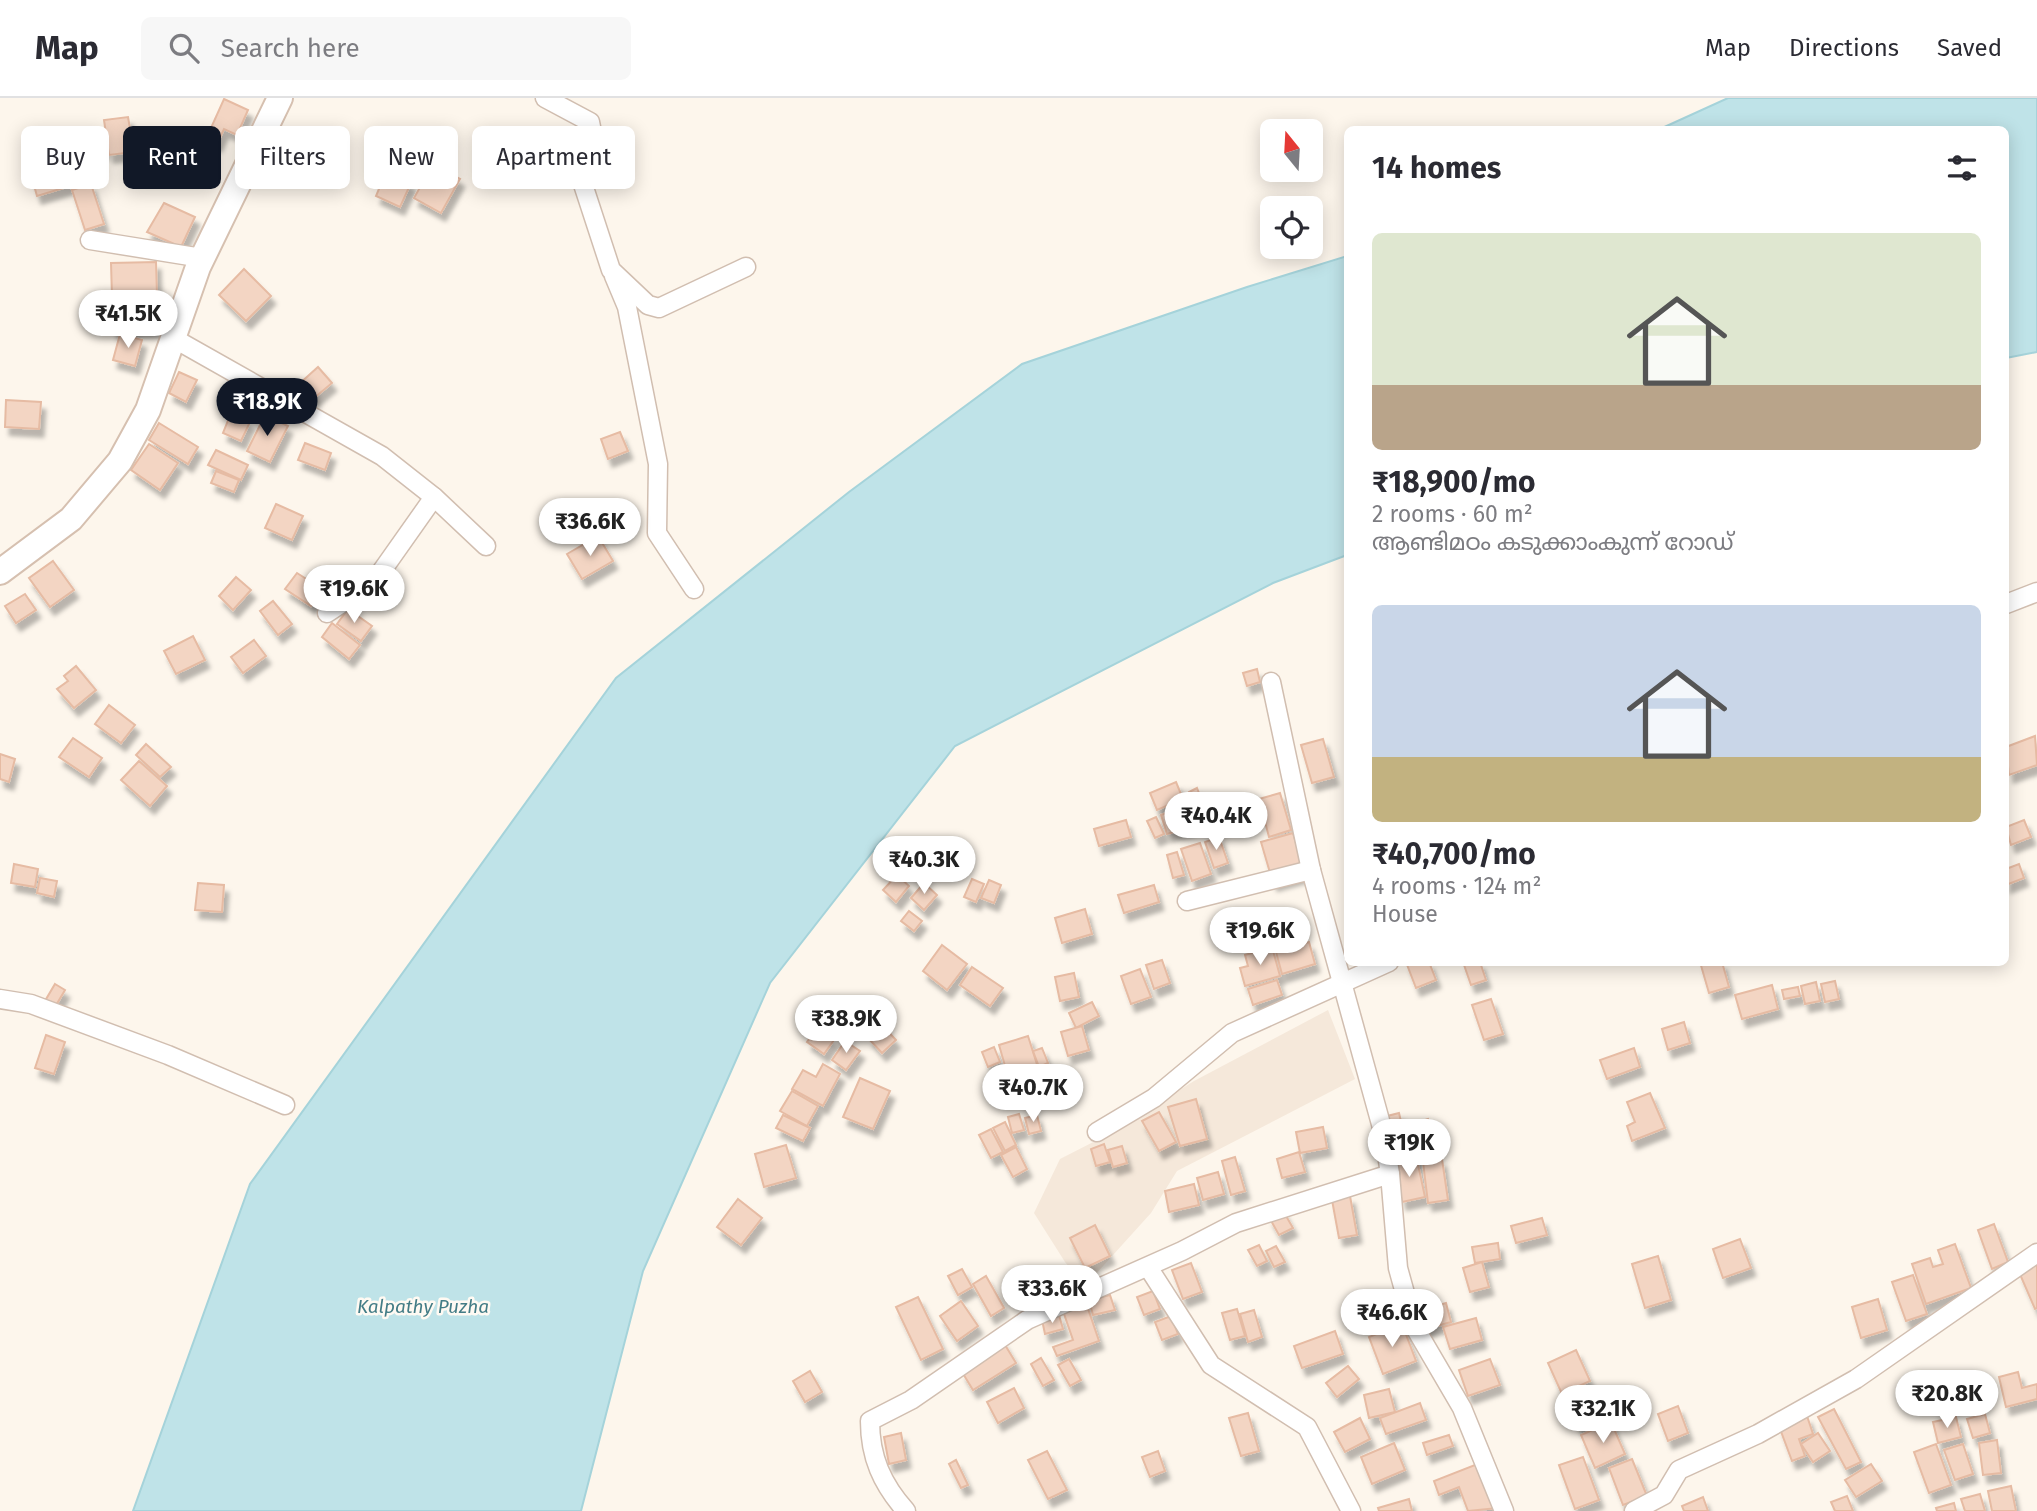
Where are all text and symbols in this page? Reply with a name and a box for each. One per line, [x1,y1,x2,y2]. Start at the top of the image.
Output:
search box [141,17,631,80]
text: Map [35,28,99,68]
icon: search [165,29,203,67]
text: Search here [221,33,360,64]
text: Map [1705,34,1751,62]
text: Directions [1789,34,1899,62]
text: Saved [1937,34,2002,62]
north arrow [1260,119,1323,182]
map controls [1260,119,1323,259]
chip: Buy [21,126,109,189]
chip: Rent [123,126,221,189]
chip: Filters [235,126,350,189]
chip: New [364,126,458,189]
chip: Apartment [472,126,635,189]
icon: filters [1943,149,1981,187]
text: 14 homes [1372,150,1501,186]
button: locate [1260,196,1323,259]
icon: home [1614,278,1740,404]
pin: ₹41.5K [71,290,185,350]
text: ₹41.5K [95,299,161,327]
pin: ₹18.9K [210,378,324,438]
text: ₹18.9K [233,387,301,415]
text: ₹18,900/mo [1372,464,1536,500]
pin: ₹36.6K [533,498,647,558]
text: 2 rooms · 60 m² [1372,500,1533,528]
text: ₹36.6K [555,507,625,535]
text: ആണ്ടിമഠം കടുക്കാംകുന്ന് റോഡ് [1372,528,1734,556]
pin: ₹19.6K [297,566,411,625]
text: ₹19.6K [320,574,388,602]
icon: home [1614,651,1740,777]
pin: ₹40.4K [1159,792,1273,852]
text: ₹40.4K [1180,801,1252,829]
pin: ₹40.3K [867,836,981,896]
text: ₹40,700/mo [1372,836,1536,872]
text: ₹40.3K [889,845,959,873]
text: 4 rooms · 124 m² [1372,872,1541,900]
text: House [1372,900,1438,928]
pin: ₹19.6K [1203,908,1317,967]
text: ₹19.6K [1226,916,1294,944]
pin: ₹38.9K [789,996,903,1055]
text: ₹38.9K [811,1004,881,1032]
pin: ₹40.7K [976,1065,1090,1124]
text: ₹40.7K [998,1073,1068,1101]
pin: ₹19K [1368,1119,1450,1179]
text: ₹19K [1384,1128,1434,1156]
pin: ₹33.6K [995,1266,1109,1325]
text: ₹33.6K [1017,1274,1087,1302]
pin: ₹46.6K [1335,1290,1449,1349]
water label: Kalpathy Puzha [357,1295,489,1318]
text: ₹46.6K [1357,1298,1427,1326]
pin: ₹20.8K [1890,1370,2004,1430]
text: ₹20.8K [1911,1379,1983,1407]
pin: ₹32.1K [1546,1386,1660,1445]
text: ₹32.1K [1571,1394,1635,1422]

